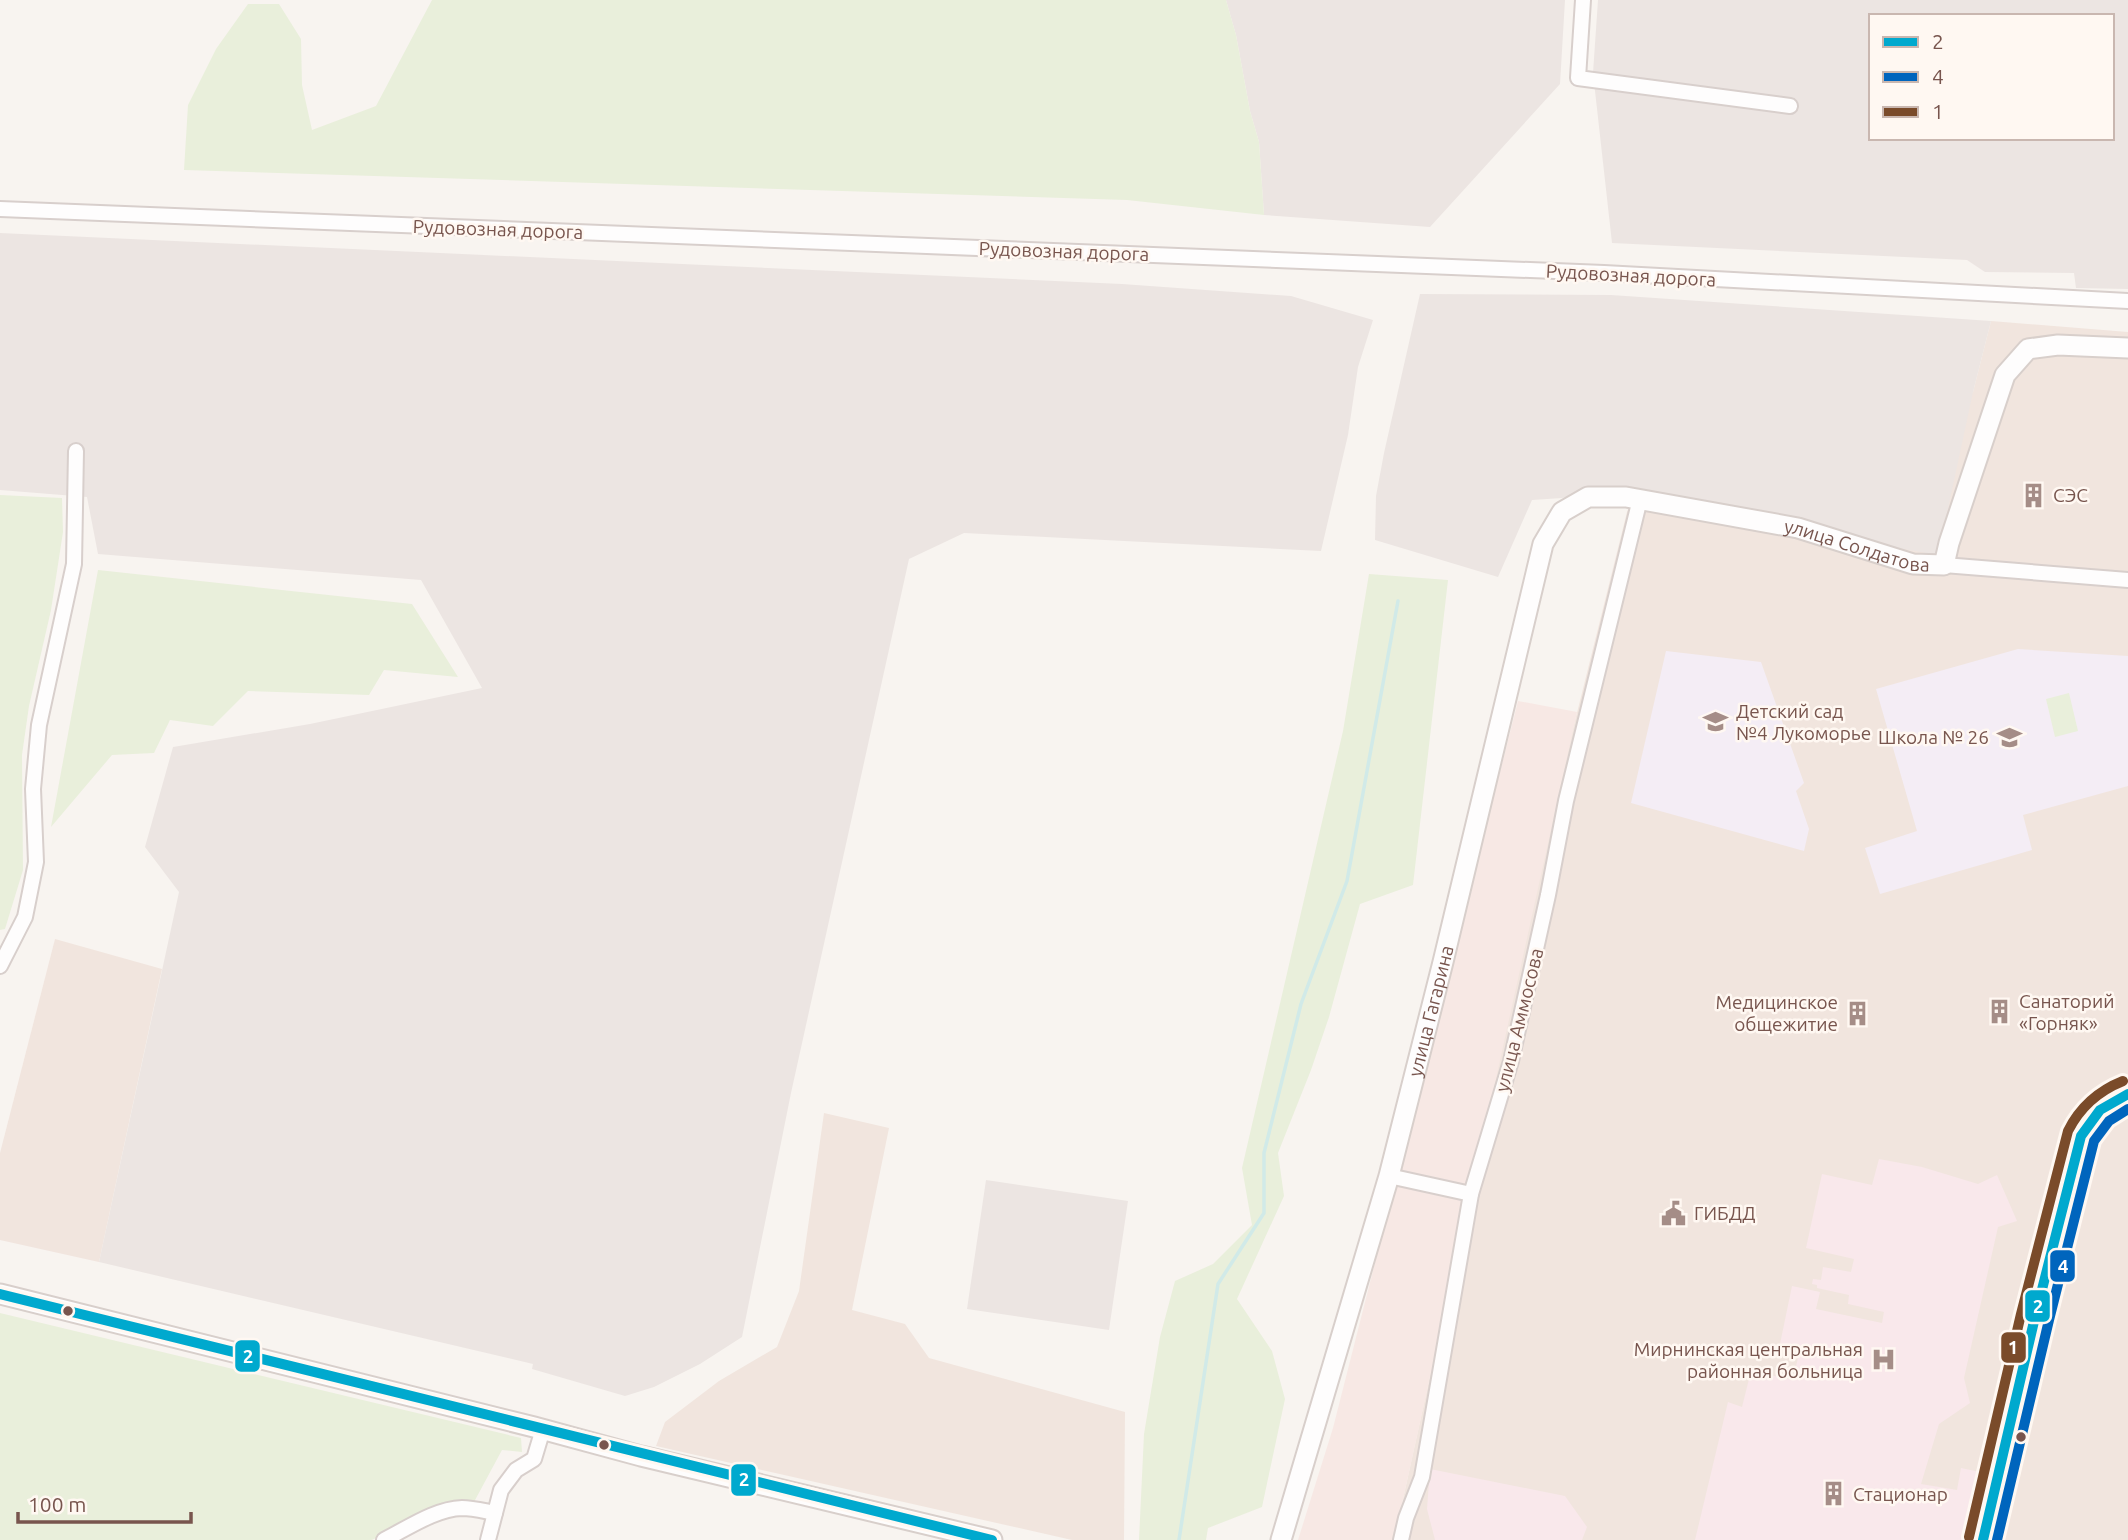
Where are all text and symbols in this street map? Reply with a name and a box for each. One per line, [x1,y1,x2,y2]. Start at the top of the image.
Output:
legend [1869,14,2114,140]
text: 2 [1932,29,1944,53]
text: 4 [1932,64,1944,88]
text: 1 [1932,99,1944,123]
street label: Рудовозная дорога [412,215,584,243]
street label: Рудовозная дорога [978,237,1150,265]
street label: Рудовозная дорога [1545,260,1717,290]
building icon: СЭС [2019,481,2047,509]
place label: СЭС [2053,484,2088,506]
street label: улица Солдатова [1783,515,1930,576]
place label: Детский сад №4 Лукоморье [1736,700,1871,744]
school or university icon: Детский сад №4 Лукоморье [1702,708,1730,736]
school or university icon: Школа № 26 [1995,723,2023,751]
place label: Школа № 26 [1878,726,1989,748]
street label: улица Гагарина [1404,943,1458,1079]
street label: улица Аммосова [1490,946,1548,1094]
place label: Санаторий «Горняк» [2019,990,2114,1034]
place label: Медицинское общежитие [1715,991,1838,1035]
building icon: Санаторий «Горняк» [1985,998,2013,1026]
building icon: Медицинское общежитие [1844,999,1872,1027]
public building icon: ГИБДД [1660,1199,1688,1227]
place label: ГИБДД [1694,1202,1756,1224]
line badge: 4 [2049,1249,2076,1283]
text: 4 [2058,1255,2069,1277]
line badge: 2 [2024,1289,2051,1323]
text: 2 [2033,1295,2043,1317]
unlabelled marker [61,1304,75,1318]
line badge: 1 [2000,1331,2027,1364]
text: 1 [2008,1336,2018,1358]
place label: Мирнинская центральная районная больница [1634,1338,1863,1382]
line badge: 2 [234,1339,261,1373]
text: 2 [243,1345,253,1367]
hospital icon: Мирнинская центральная районная больница [1869,1346,1897,1374]
unlabelled marker [2014,1430,2028,1444]
unlabelled marker [597,1438,611,1452]
line badge: 2 [730,1463,757,1497]
text: 2 [739,1468,749,1490]
scale bar [18,1480,191,1524]
building icon: Стационар [1819,1480,1847,1508]
place label: Стационар [1853,1483,1948,1505]
text: 100 m [28,1492,86,1516]

